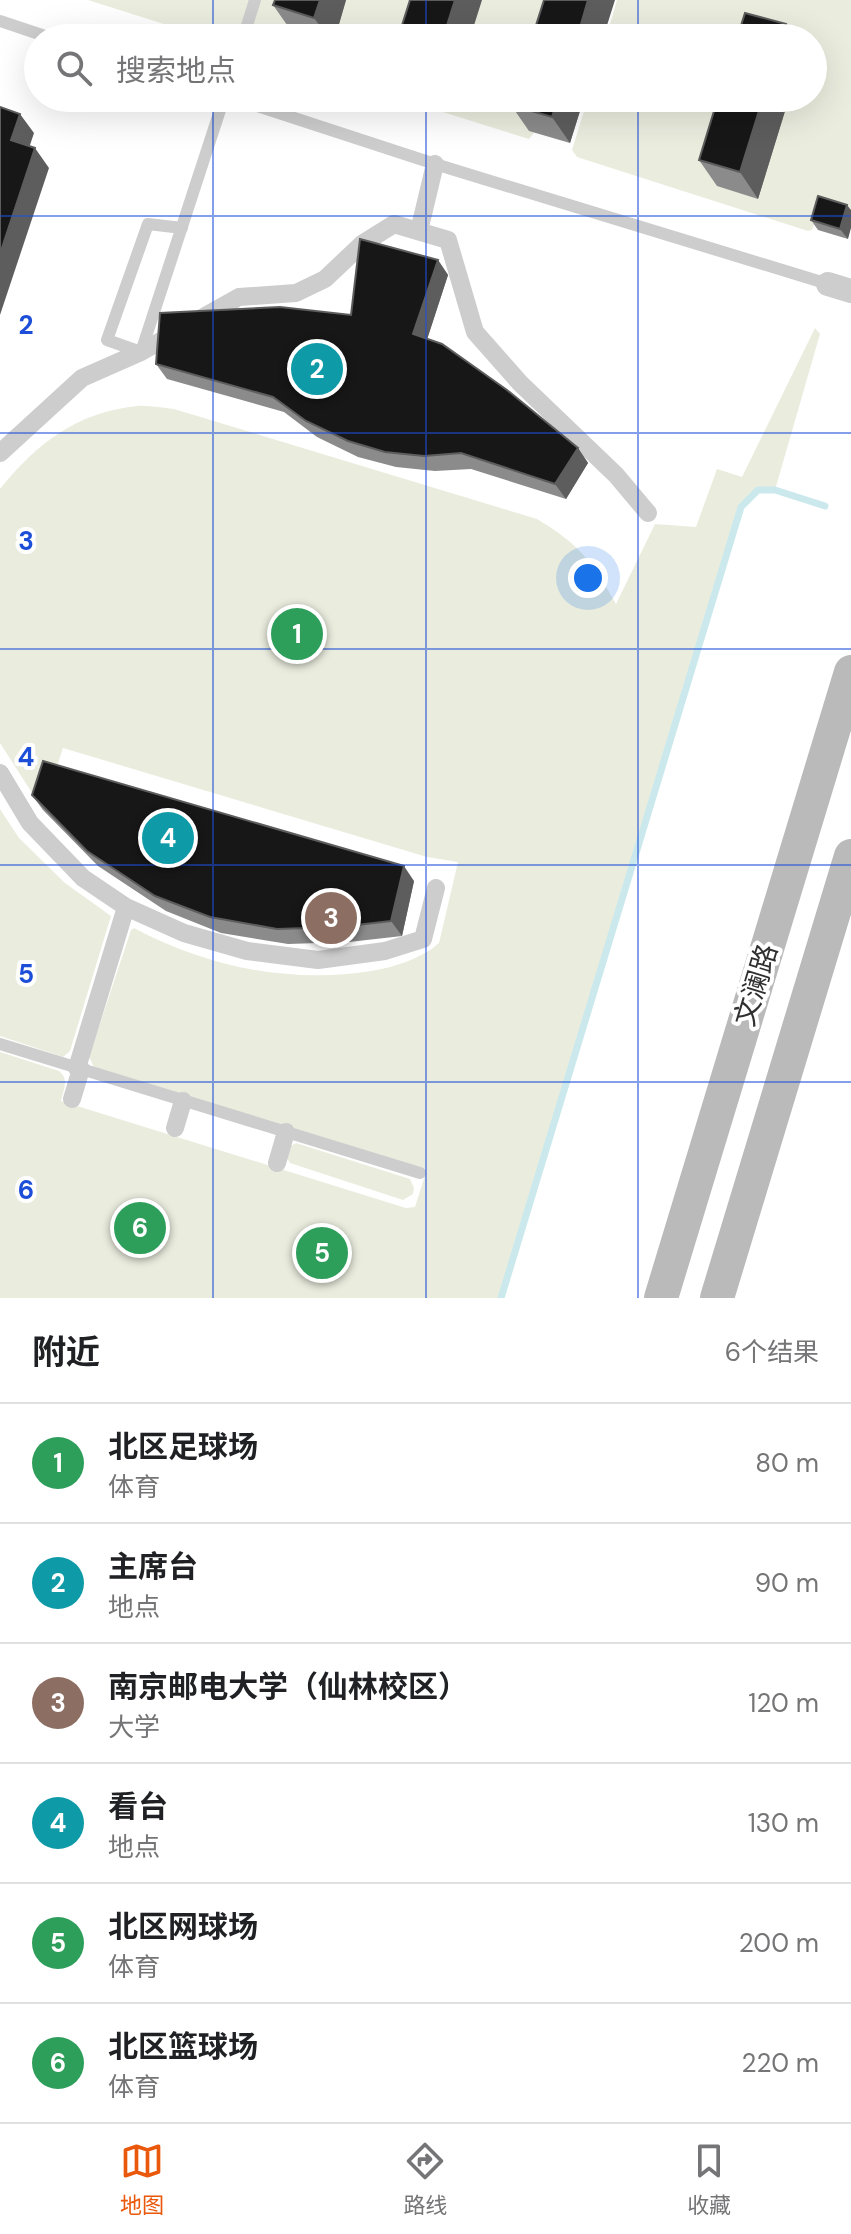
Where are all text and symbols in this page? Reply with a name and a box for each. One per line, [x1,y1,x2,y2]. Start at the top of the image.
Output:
search box [24,24,827,112]
icon: search [52,46,96,90]
text: 搜索地点 [116,51,236,90]
text: 2 [18,308,34,342]
pin: 2 [291,339,343,399]
text: 3 [18,524,34,558]
your location [568,558,608,598]
pin: 1 [271,604,323,664]
text: 4 [18,740,34,774]
pin: 4 [142,808,194,868]
pin: 3 [305,888,357,948]
street label: 文澜路 [726,939,786,1031]
text: 5 [18,957,34,991]
text: 6 [18,1173,34,1207]
pin: 6 [114,1198,166,1258]
pin: 5 [296,1223,348,1283]
text: 附近 [32,1330,100,1375]
text: 6个结果 [725,1335,819,1369]
text: 北区足球场 [108,1427,258,1466]
text: 1 [53,1446,63,1480]
text: 80 m [755,1446,819,1480]
text: 体育 [108,1470,160,1504]
text: 主席台 [108,1547,198,1586]
text: 2 [50,1566,66,1600]
text: 90 m [755,1566,819,1600]
text: 地点 [108,1590,160,1624]
text: 南京邮电大学（仙林校区） [108,1667,468,1706]
text: 3 [50,1686,66,1720]
text: 120 m [748,1686,819,1720]
text: 大学 [108,1710,160,1744]
text: 看台 [108,1787,168,1826]
text: 4 [50,1806,66,1840]
text: 130 m [748,1806,819,1840]
text: 地点 [108,1830,160,1864]
text: 北区网球场 [108,1907,258,1946]
text: 5 [50,1926,66,1960]
text: 200 m [739,1926,819,1960]
text: 体育 [108,1950,160,1984]
text: 北区篮球场 [108,2027,258,2066]
text: 6 [50,2046,66,2080]
text: 220 m [741,2046,819,2080]
text: 体育 [108,2070,160,2104]
tab: 地图 [120,2139,164,2220]
tab: 路线 [403,2139,447,2220]
tab: 收藏 [687,2139,731,2220]

